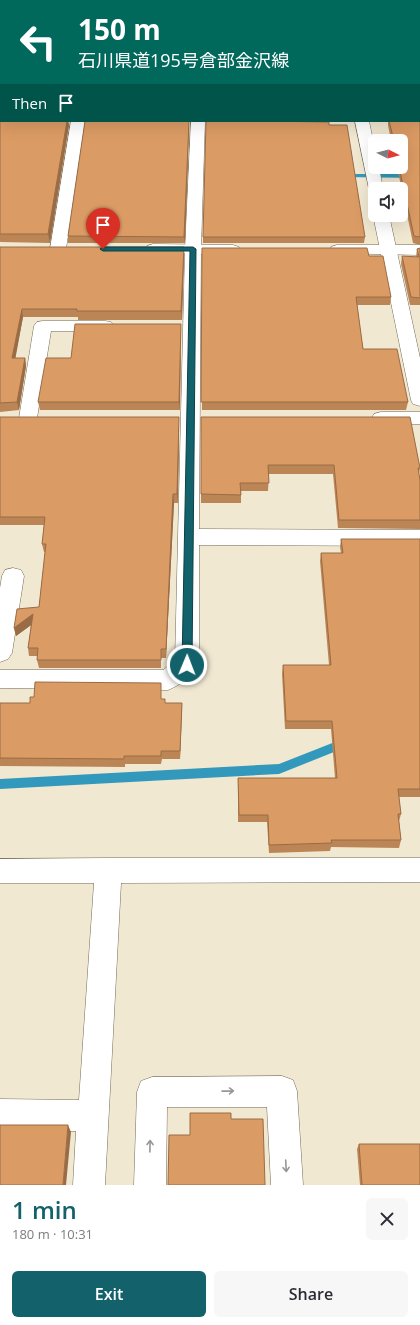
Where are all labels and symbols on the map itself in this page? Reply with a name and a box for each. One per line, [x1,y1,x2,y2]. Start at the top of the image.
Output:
north arrow [368,134,408,174]
pin [86,208,120,249]
position arrow [166,644,208,686]
one-way arrow [221,1087,234,1095]
one-way arrow [147,1140,154,1153]
one-way arrow [282,1159,290,1172]

